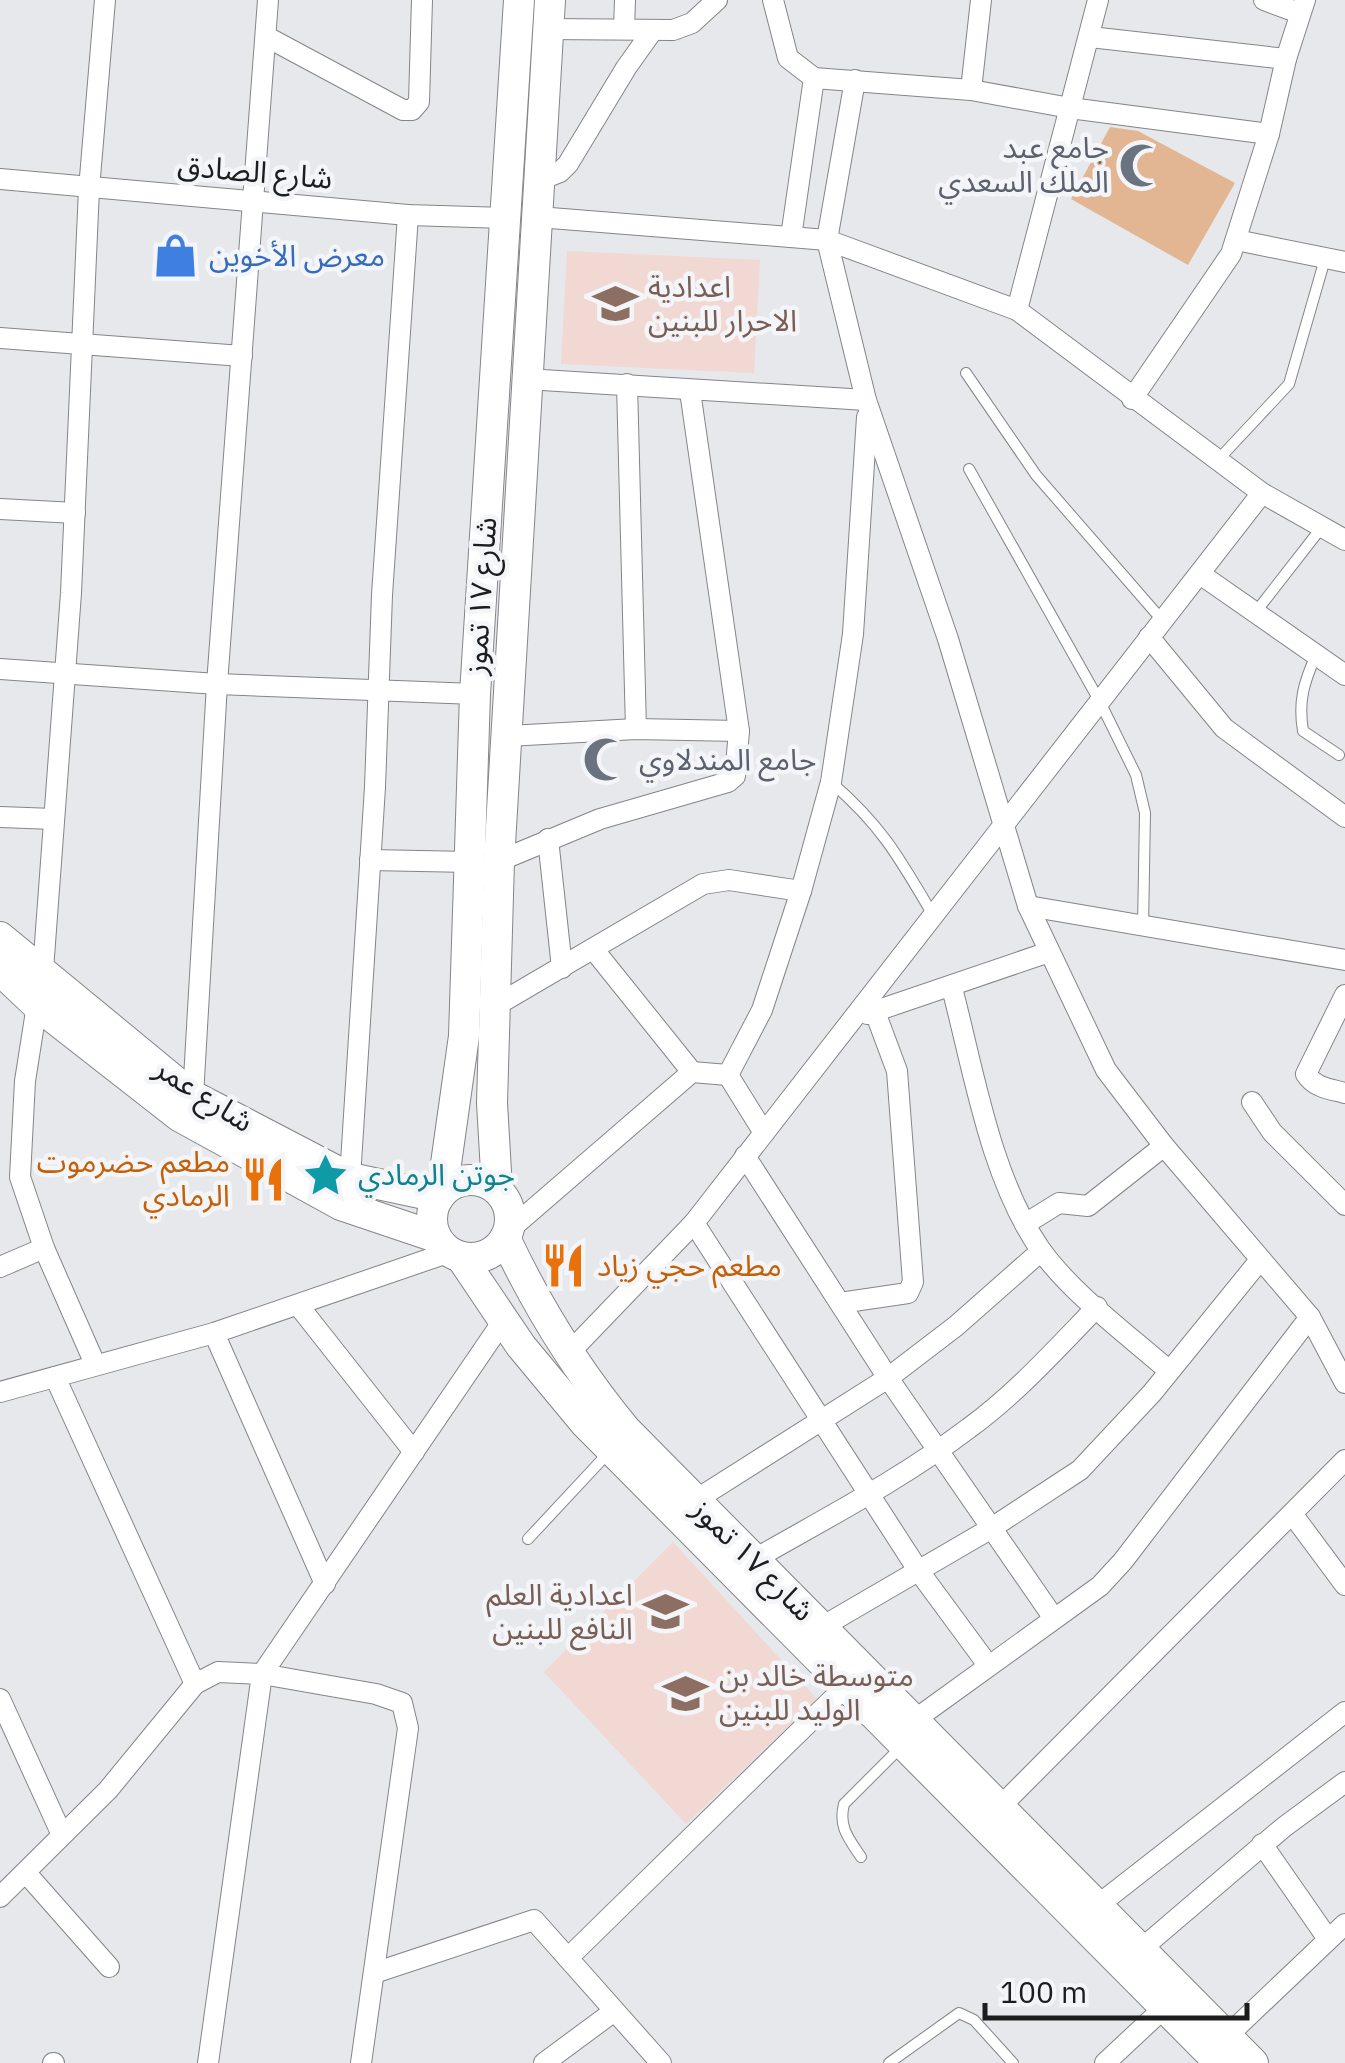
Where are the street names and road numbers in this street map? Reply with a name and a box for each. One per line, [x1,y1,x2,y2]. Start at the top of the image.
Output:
street label: شارع الصادق [176,144,334,201]
street label: شارع ١٧ تموز [454,516,508,678]
street label: شارع عمر [145,1047,262,1143]
street label: شارع ١٧ تموز [681,1488,824,1632]

